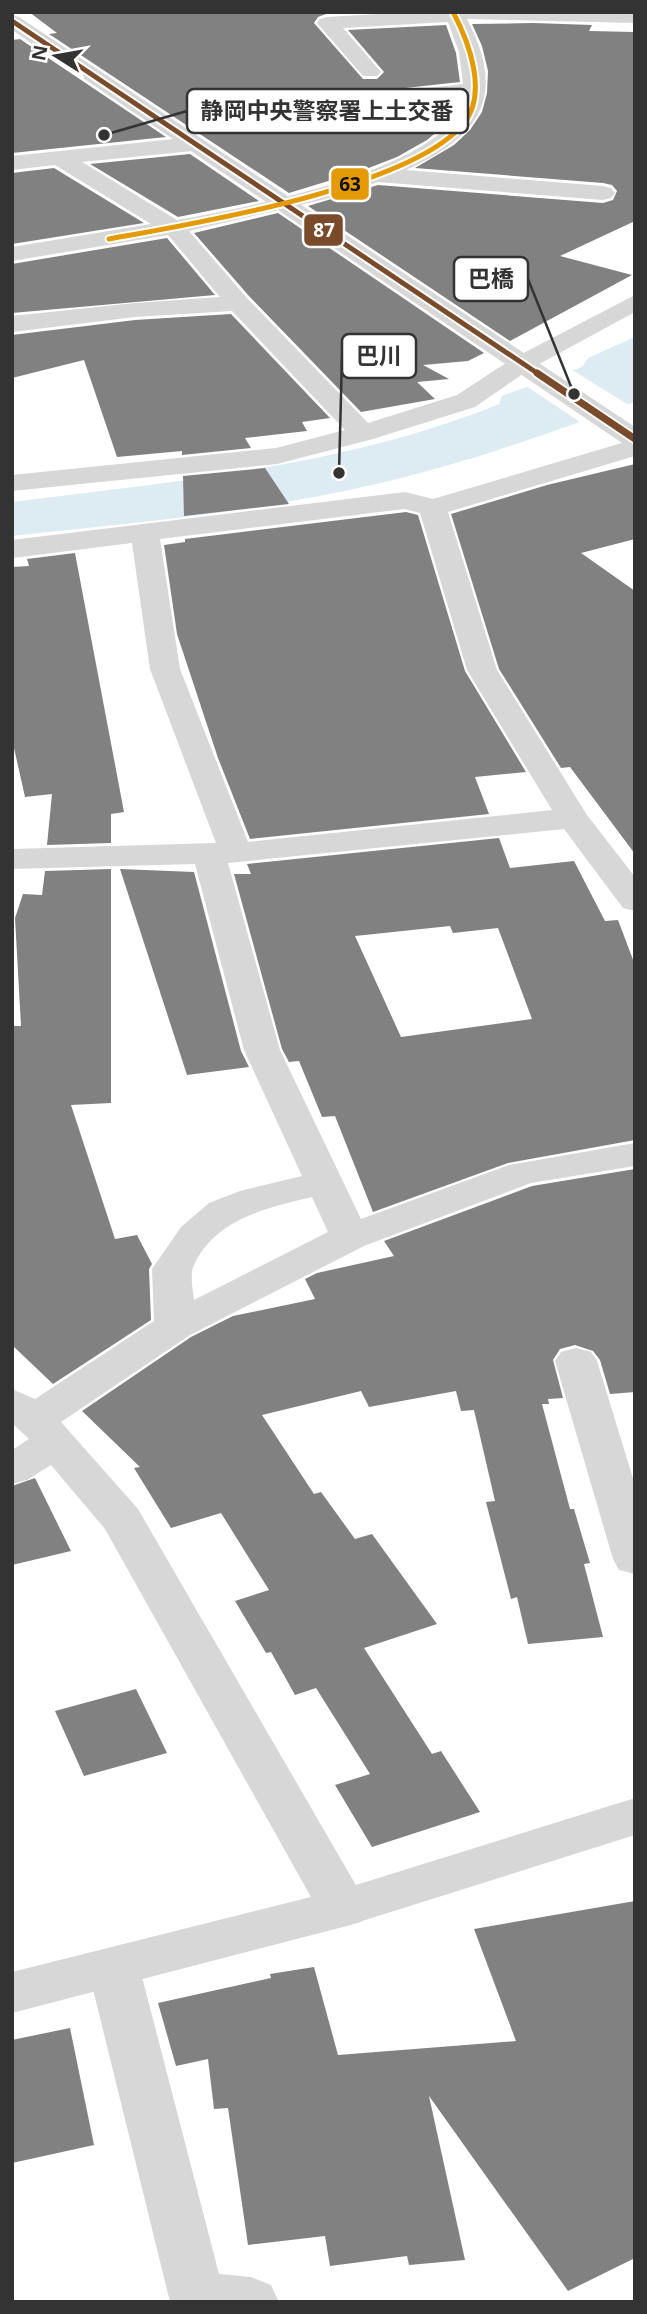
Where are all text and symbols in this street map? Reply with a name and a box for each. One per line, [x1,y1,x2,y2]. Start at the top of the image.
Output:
north arrow [21,21,91,91]
text: N [25,43,54,63]
callout: 静岡中央警察署上土交番 [187,89,468,133]
text: 静岡中央警察署上土交番 [201,94,454,126]
line badge: 63 [330,167,370,201]
text: 63 [339,171,361,197]
line badge: 87 [303,213,344,247]
text: 87 [313,217,335,243]
callout: 巴橋 [454,257,528,301]
text: 巴橋 [468,262,514,294]
callout: 巴川 [342,334,416,378]
text: 巴川 [356,339,402,371]

